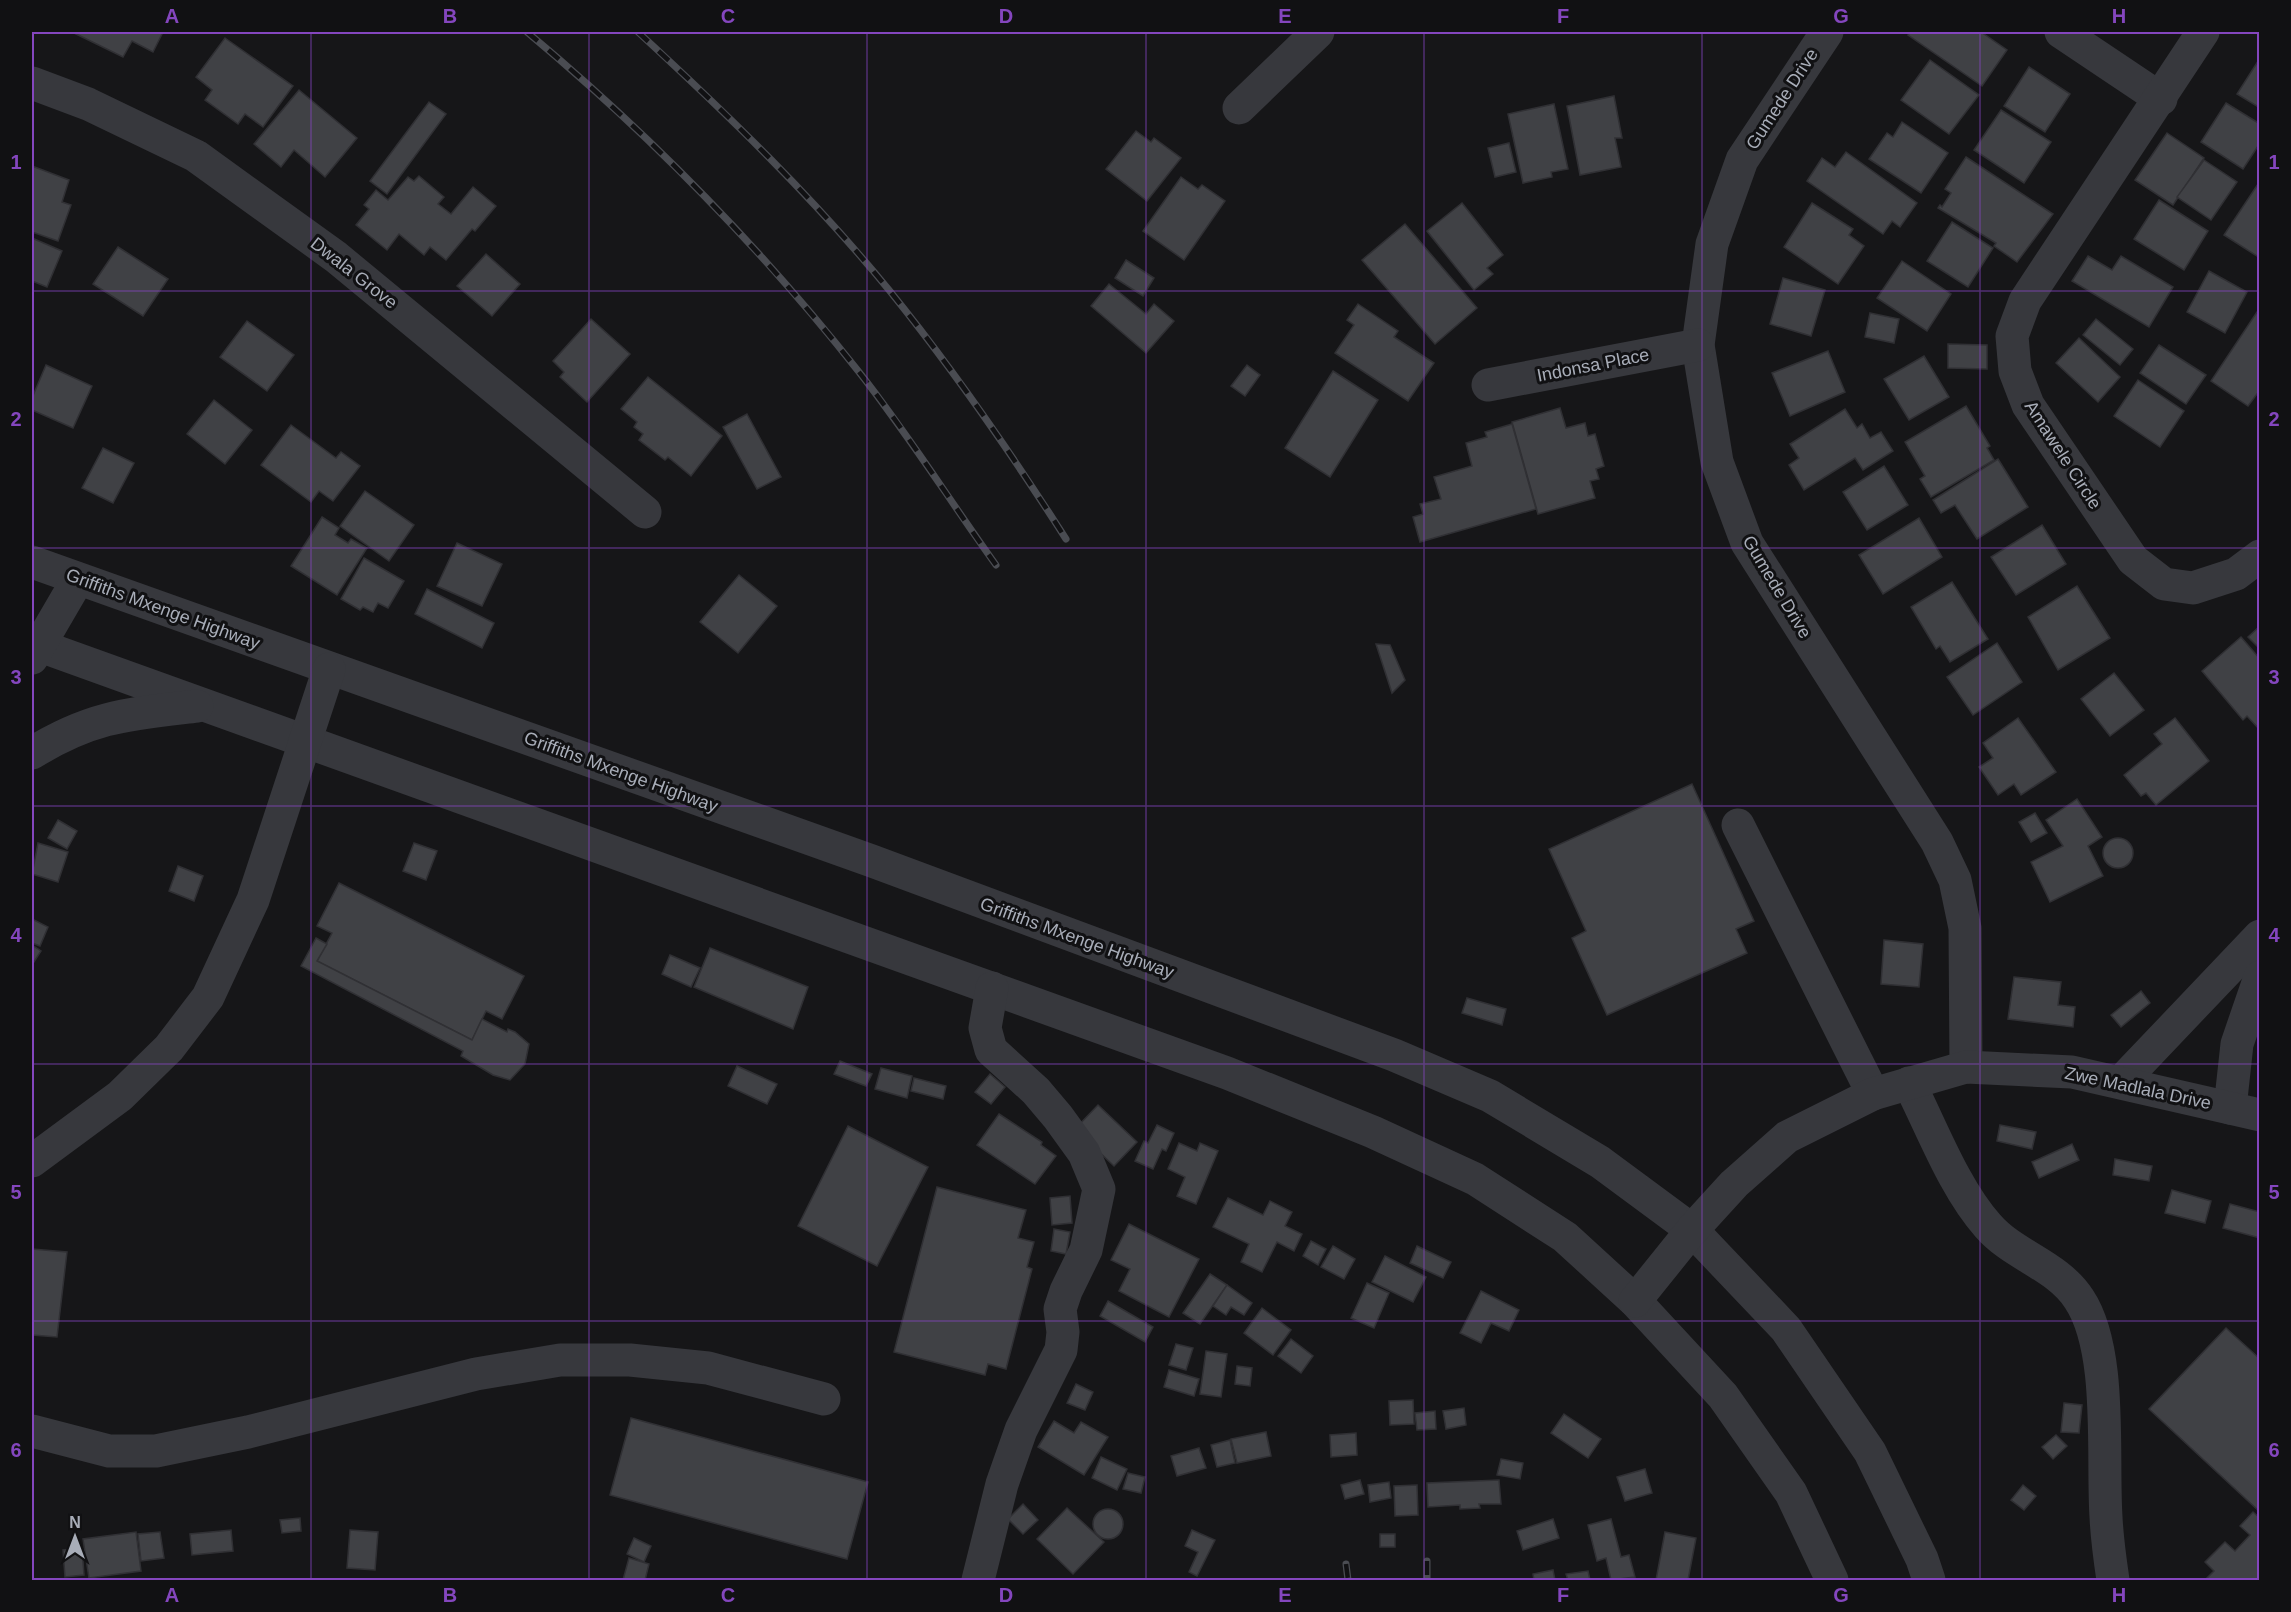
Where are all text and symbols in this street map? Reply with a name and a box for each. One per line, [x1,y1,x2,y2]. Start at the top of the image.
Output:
text: A [165,5,179,27]
text: B [443,5,457,27]
text: C [721,5,735,27]
text: D [999,5,1013,27]
text: E [1278,5,1292,27]
text: F [1557,5,1569,27]
text: G [1833,5,1849,27]
text: H [2112,5,2126,27]
street label: Gumede Drive [1742,45,1822,153]
text: 1 [10,151,22,173]
text: 1 [2268,151,2280,173]
street label: Dwala Grove [307,233,401,313]
street label: Indonsa Place [1535,344,1651,386]
street label: Amawele Circle [2021,397,2105,513]
text: 2 [10,408,22,430]
text: 2 [2268,408,2280,430]
street label: Gumede Drive [1739,532,1815,642]
street label: Griffiths Mxenge Highway [63,565,263,653]
text: 3 [10,666,22,688]
text: 3 [2268,666,2280,688]
street label: Griffiths Mxenge Highway [521,728,721,816]
street label: Griffiths Mxenge Highway [977,894,1177,982]
text: 4 [10,924,22,946]
text: 4 [2268,924,2280,946]
street label: Zwe Madlala Drive [2063,1063,2213,1113]
text: 5 [10,1181,22,1203]
text: 5 [2268,1181,2280,1203]
text: 6 [10,1439,22,1461]
text: 6 [2268,1439,2280,1461]
north arrow [45,1507,105,1567]
text: N [69,1514,81,1531]
text: A [165,1584,179,1606]
text: B [443,1584,457,1606]
text: C [721,1584,735,1606]
text: D [999,1584,1013,1606]
text: E [1278,1584,1292,1606]
text: F [1557,1584,1569,1606]
text: G [1833,1584,1849,1606]
text: H [2112,1584,2126,1606]

